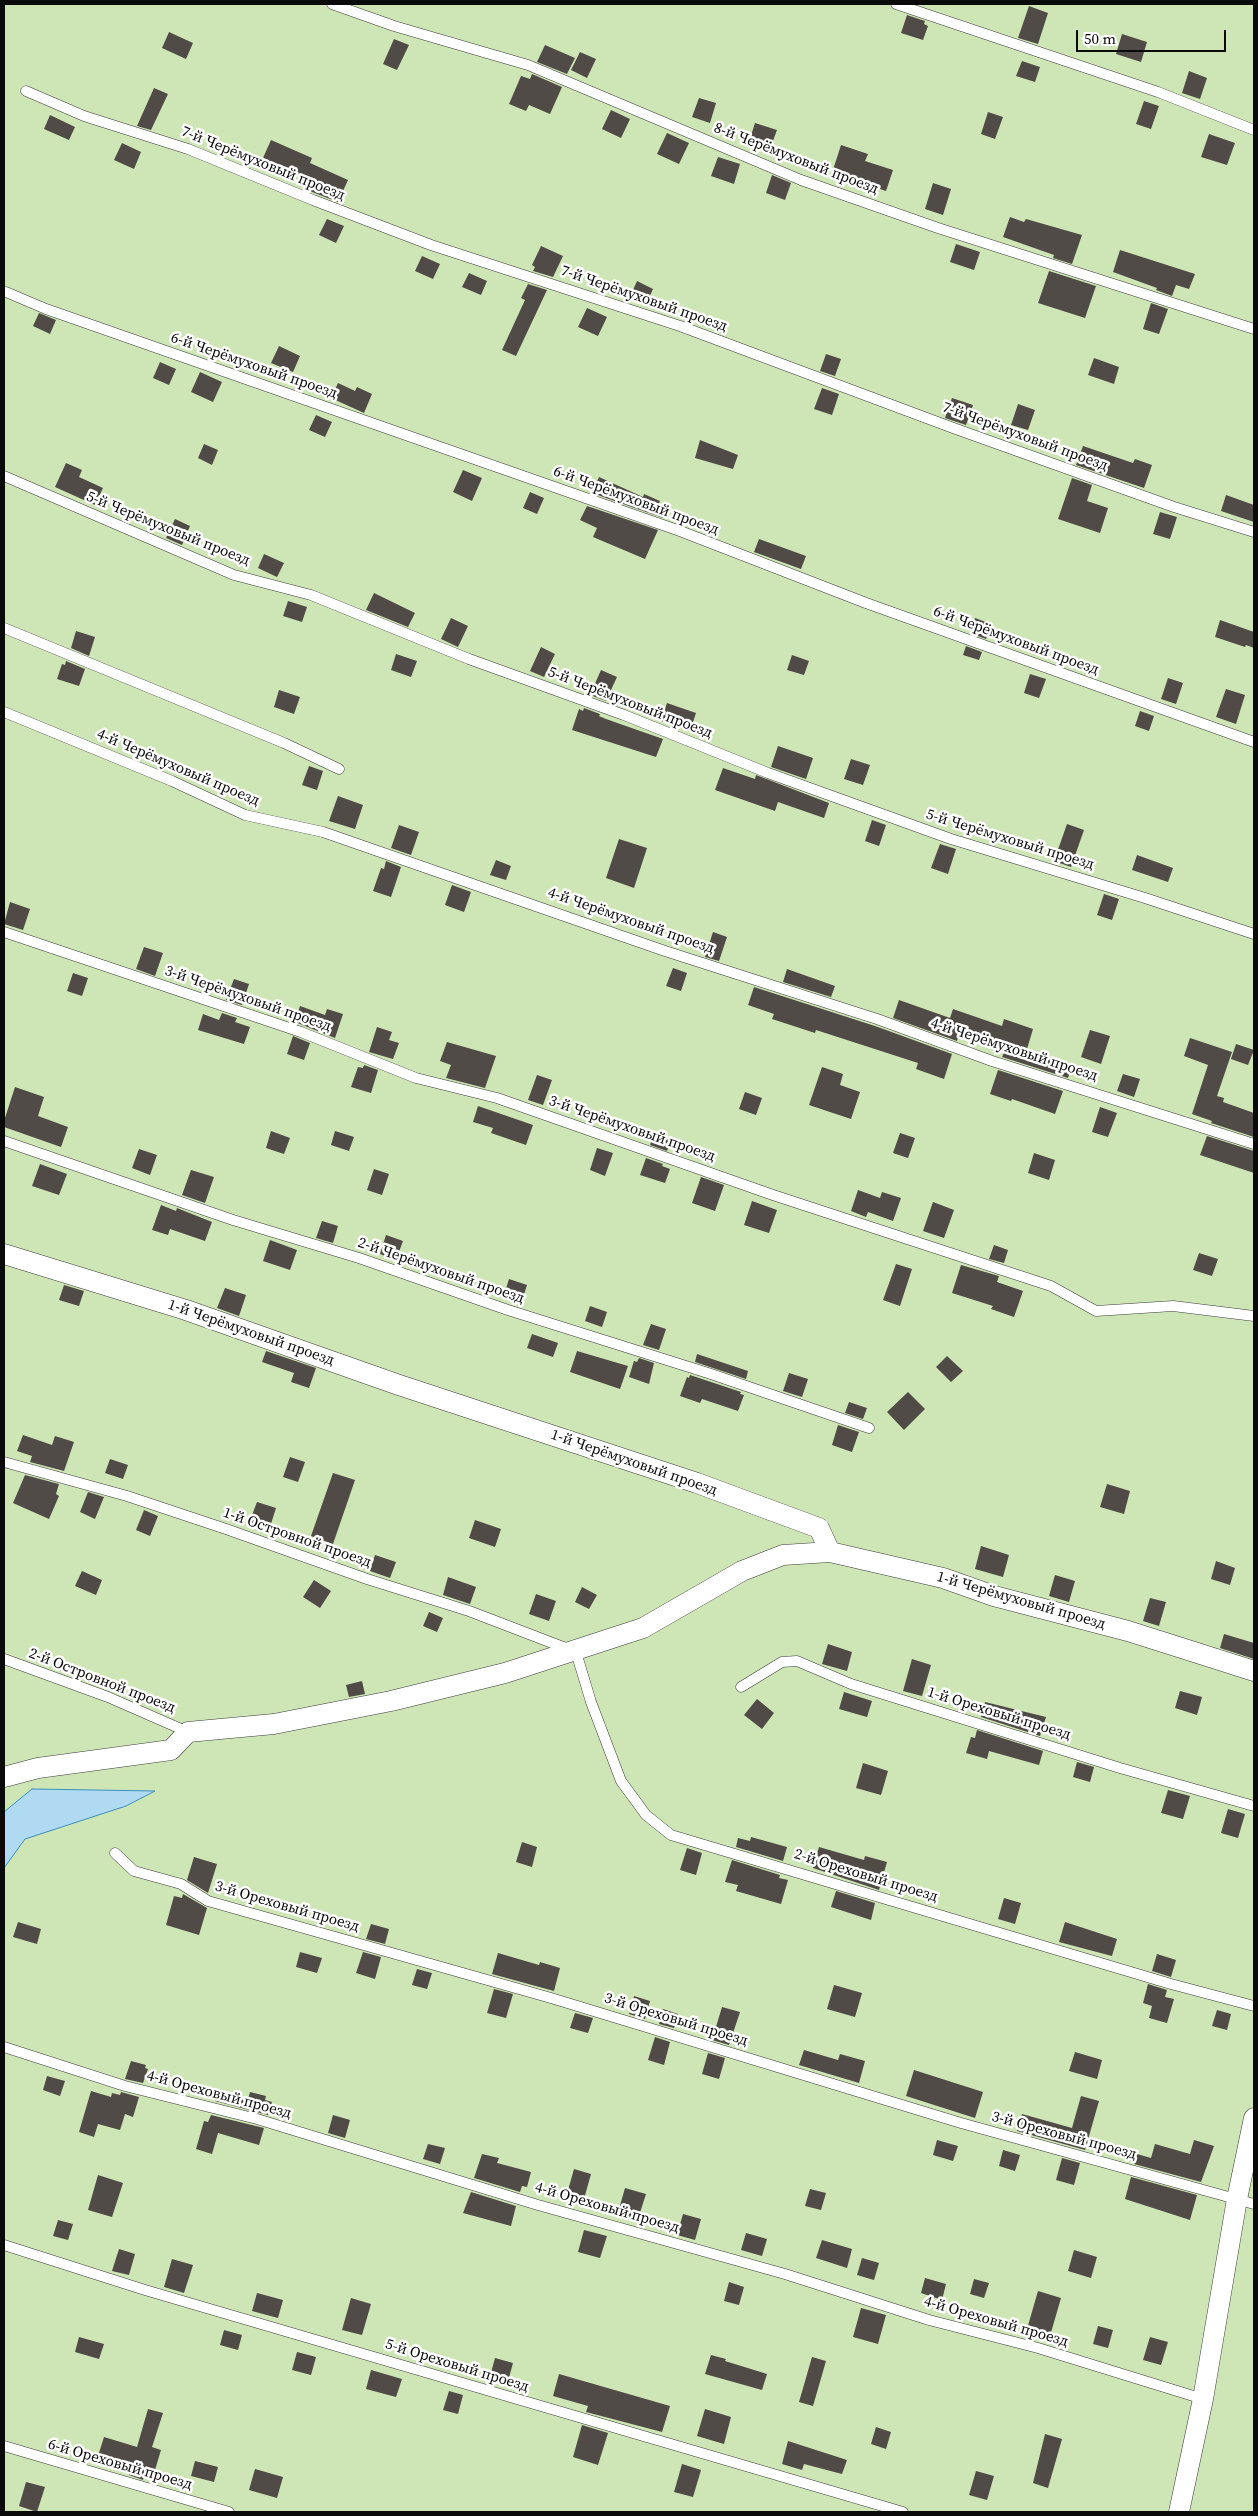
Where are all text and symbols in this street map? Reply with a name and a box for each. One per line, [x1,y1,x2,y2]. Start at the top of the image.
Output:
scale bar [1078,20,1228,52]
text: 50 m [1084,28,1116,49]
street label: 8-й Черёмуховый проезд [711,119,881,199]
street label: 7-й Черёмуховый проезд [179,123,347,205]
street label: 7-й Черёмуховый проезд [558,262,730,336]
street label: 6-й Черёмуховый проезд [168,329,340,403]
street label: 7-й Черёмуховый проезд [940,399,1110,475]
street label: 6-й Черёмуховый проезд [551,463,721,539]
street label: 5-й Черёмуховый проезд [84,488,252,570]
street label: 6-й Черёмуховый проезд [931,603,1101,679]
street label: 5-й Черёмуховый проезд [545,663,715,743]
street label: 4-й Черёмуховый проезд [94,726,262,810]
street label: 5-й Черёмуховый проезд [924,806,1096,874]
street label: 4-й Черёмуховый проезд [545,884,717,958]
street label: 3-й Черёмуховый проезд [162,962,334,1036]
street label: 4-й Черёмуховый проезд [928,1014,1100,1086]
street label: 3-й Черёмуховый проезд [546,1092,718,1166]
street label: 2-й Черёмуховый проезд [355,1234,527,1308]
street label: 1-й Черёмуховый проезд [165,1296,337,1370]
street label: 1-й Черёмуховый проезд [548,1426,720,1500]
street label: 1-й Островной проезд [221,1504,373,1572]
street label: 1-й Черёмуховый проезд [935,1568,1107,1634]
street label: 2-й Островной проезд [26,1645,178,1717]
street label: 1-й Ореховый проезд [925,1684,1073,1744]
street label: 2-й Ореховый проезд [792,1846,940,1906]
street label: 3-й Ореховый проезд [213,1878,361,1936]
street label: 3-й Ореховый проезд [602,1990,750,2050]
street label: 4-й Ореховый проезд [145,2067,293,2123]
street label: 3-й Ореховый проезд [990,2108,1138,2164]
street label: 4-й Ореховый проезд [533,2179,681,2237]
street label: 4-й Ореховый проезд [922,2293,1070,2351]
street label: 5-й Ореховый проезд [383,2336,531,2396]
street label: 6-й Ореховый проезд [46,2436,194,2494]

